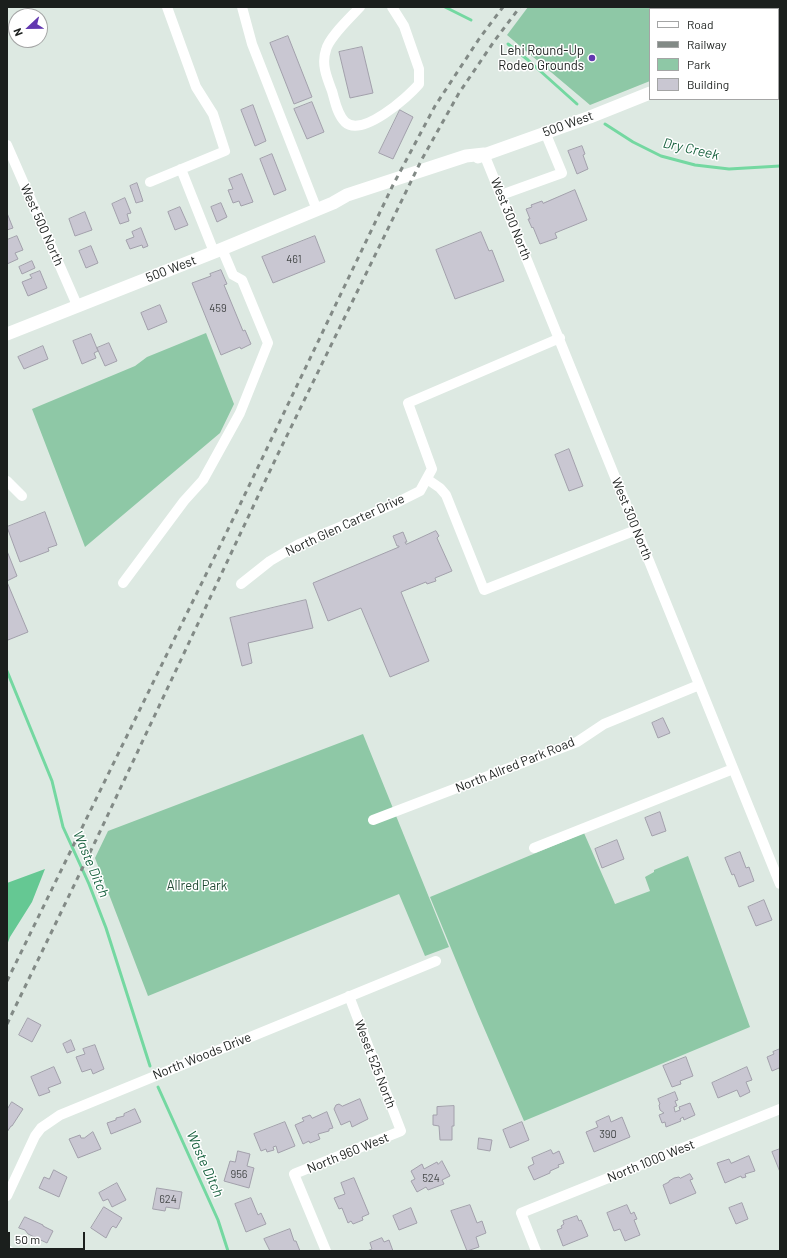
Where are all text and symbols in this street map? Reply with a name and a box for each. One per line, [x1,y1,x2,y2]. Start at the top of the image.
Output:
north arrow [8,8,48,48]
legend [649,8,779,100]
text: Road [687,17,714,31]
text: N [10,26,25,38]
text: Railway [687,37,726,51]
place label: Lehi Round-Up Rodeo Grounds [498,43,584,74]
marker: Lehi Round-Up Rodeo Grounds [587,53,597,63]
text: Park [687,57,711,71]
text: Building [687,77,729,91]
street label: 500 West [541,108,595,140]
water label: Dry Creek [661,134,721,164]
street label: West 300 North [487,175,535,263]
street label: West 500 North [17,182,67,268]
street label: 500 West [144,252,198,286]
house number: 461 [286,252,302,266]
house number: 459 [209,301,227,315]
street label: West 300 North [608,475,656,563]
street label: North Glen Carter Drive [283,491,407,559]
street label: North Allred Park Road [453,734,577,796]
water label: Waste Ditch [69,828,113,900]
park label: Allred Park [167,878,227,894]
street label: Weset 525 North [351,1018,399,1110]
street label: North Woods Drive [150,1029,254,1083]
house number: 390 [599,1127,617,1141]
water label: Waste Ditch [183,1128,227,1200]
street label: North 960 West [305,1129,391,1177]
street label: North 1000 West [605,1136,697,1186]
house number: 956 [230,1167,248,1181]
house number: 524 [422,1171,440,1185]
house number: 624 [159,1192,177,1206]
scale bar [10,1224,87,1250]
text: 50 m [15,1232,40,1246]

